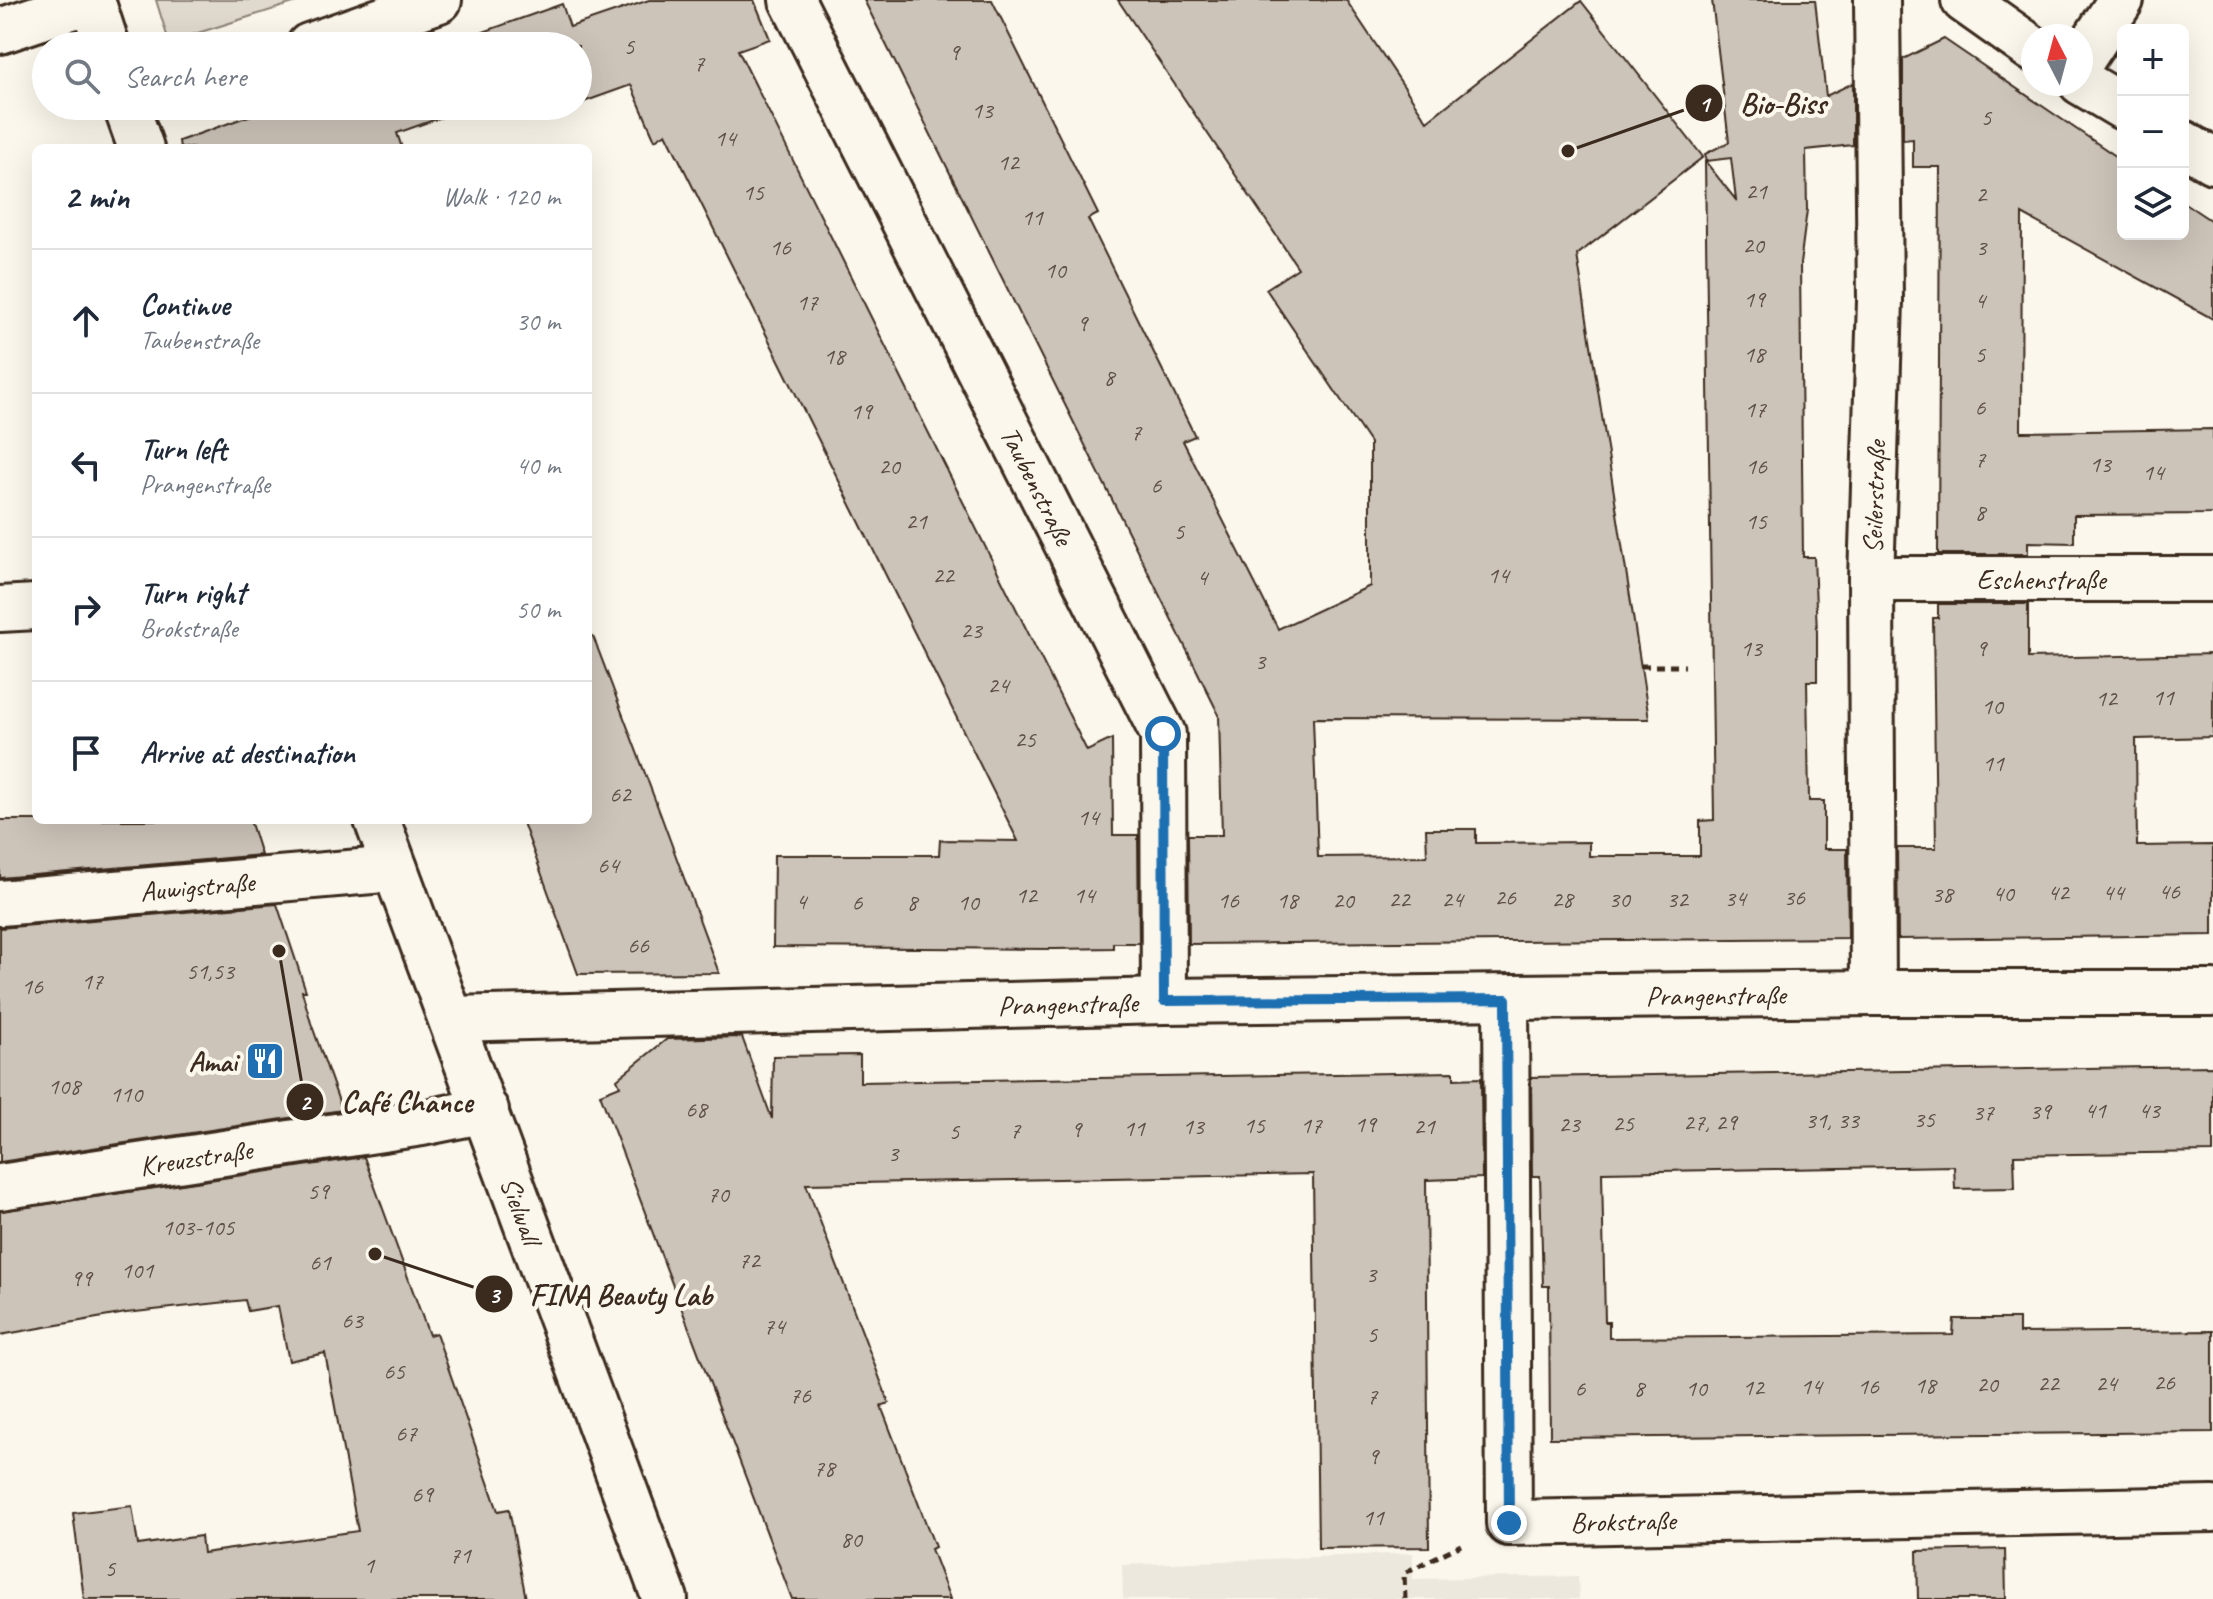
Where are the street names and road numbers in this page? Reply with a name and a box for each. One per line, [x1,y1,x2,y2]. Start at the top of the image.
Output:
street label: Taubenstraße [993,420,1083,552]
street label: Seilerstraße [1854,438,1893,554]
street label: Eschenstraße [1976,562,2107,597]
street label: Auwigstraße [139,864,258,908]
street label: Prangenstraße [1645,976,1788,1013]
street label: Prangenstraße [997,984,1140,1023]
street label: Kreuzstraße [137,1131,256,1183]
street label: Sielwall [493,1172,551,1253]
street label: Brokstraße [1570,1502,1678,1539]

